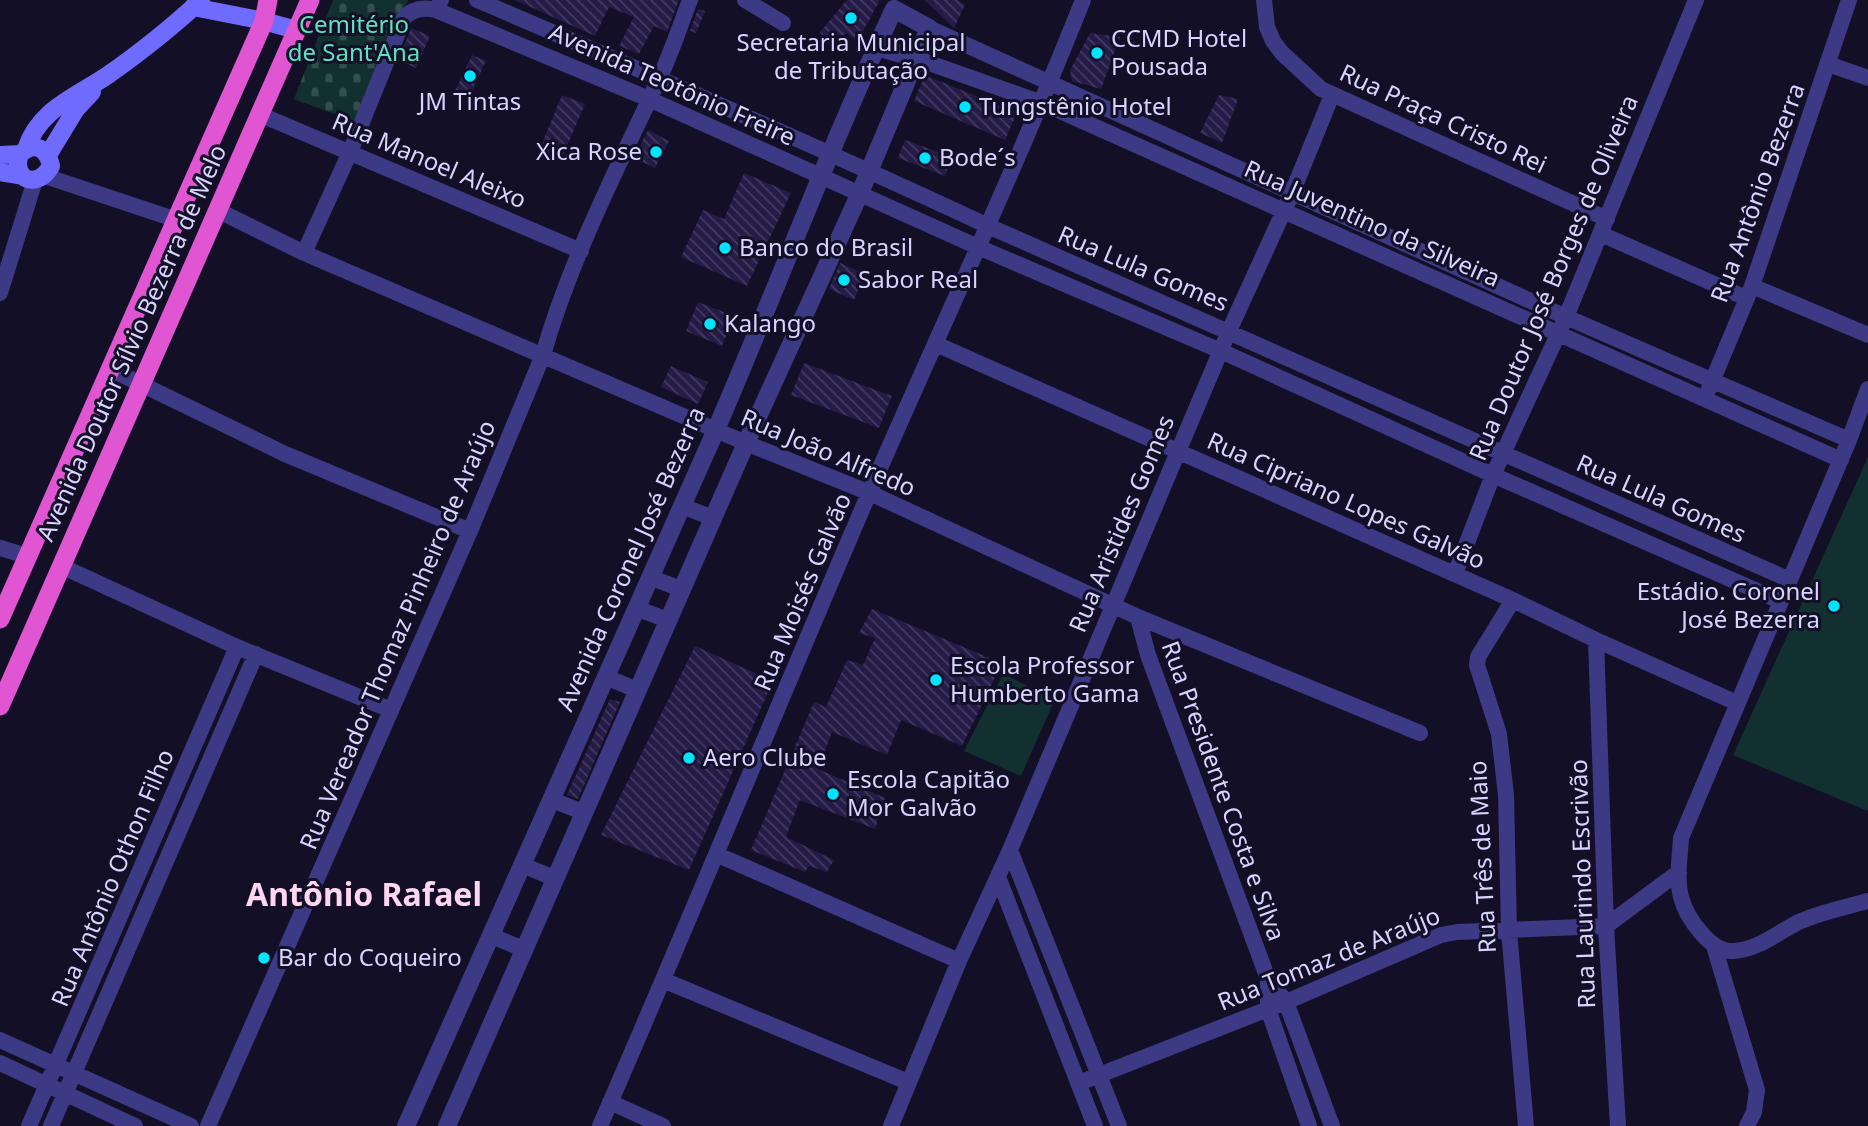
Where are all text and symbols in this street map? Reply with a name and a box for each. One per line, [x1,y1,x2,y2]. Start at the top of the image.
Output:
park label: Cemitério de Sant'Ana [288,7,420,68]
marker: Secretaria Municipal de Tributação [843,10,859,26]
street label: Avenida Teotônio Freire [544,14,801,153]
place label: CCMD Hotel Pousada [1111,21,1247,82]
place label: Secretaria Municipal de Tributação [737,25,965,86]
marker: CCMD Hotel Pousada [1089,45,1105,61]
street label: Rua Praça Cristo Rei [1335,55,1553,180]
marker: JM Tintas [462,68,478,84]
street label: Rua Antônio Bezerra [1702,78,1812,307]
place label: JM Tintas [417,84,521,117]
place label: Tungstênio Hotel [979,89,1172,122]
street label: Rua Doutor José Borges de Oliveira [1460,89,1645,465]
marker: Tungstênio Hotel [957,99,973,115]
street label: Rua Manoel Aleixo [327,104,532,215]
place label: Xica Rose [536,134,642,167]
street label: Avenida Doutor Sílvio Bezerra de Melo [28,139,233,546]
place label: Bode´s [939,140,1016,173]
marker: Xica Rose [648,144,664,160]
marker: Bode´s [917,150,933,166]
street label: Rua Juventino da Silveira [1240,151,1506,294]
street label: Rua Lula Gomes [1053,217,1234,318]
place label: Banco do Brasil [739,230,913,263]
marker: Banco do Brasil [717,240,733,256]
place label: Sabor Real [858,262,978,295]
marker: Sabor Real [836,272,852,288]
place label: Kalango [724,306,816,339]
marker: Kalango [702,316,718,332]
street label: Rua João Alfredo [736,400,921,503]
street label: Avenida Coronel José Bezerra [547,401,712,716]
street label: Rua Aristides Gomes [1060,410,1181,637]
street label: Rua Vereador Thomaz Pinheiro de Araújo [291,415,502,854]
street label: Rua Cipriano Lopes Galvão [1202,423,1491,576]
street label: Rua Lula Gomes [1572,445,1752,550]
street label: Rua Moisés Galvão [745,487,858,695]
place label: Estádio. Coronel José Bezerra [1637,574,1820,635]
marker: Estádio. Coronel José Bezerra [1826,598,1842,614]
street label: Rua Presidente Costa e Silva [1155,636,1294,945]
place label: Escola Professor Humberto Gama [950,648,1140,709]
marker: Escola Professor Humberto Gama [928,672,944,688]
place label: Aero Clube [703,740,827,773]
street label: Rua Antônio Othon Filho [42,744,181,1011]
marker: Aero Clube [681,750,697,766]
street label: Rua Laurindo Escrivão [1561,759,1602,1009]
street label: Rua Três de Maio [1460,760,1503,954]
place label: Escola Capitão Mor Galvão [847,762,1010,823]
marker: Escola Capitão Mor Galvão [825,786,841,802]
district label: Antônio Rafael [246,872,482,915]
street label: Rua Tomaz de Araújo [1212,898,1445,1017]
place label: Bar do Coqueiro [278,940,462,973]
marker: Bar do Coqueiro [256,950,272,966]

